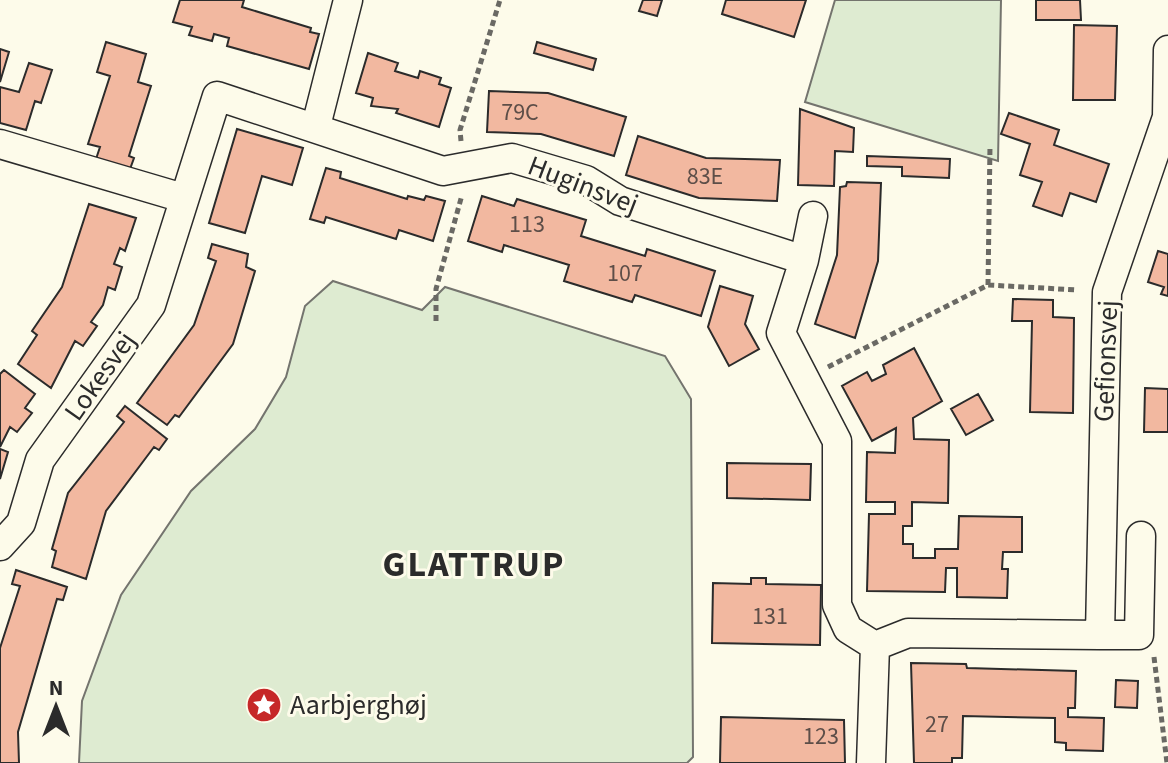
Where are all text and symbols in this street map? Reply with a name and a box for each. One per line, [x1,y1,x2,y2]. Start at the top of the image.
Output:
house number: 79C [501,95,539,130]
street label: Huginsvej [522,146,644,224]
house number: 83E [687,159,723,194]
house number: 113 [509,207,545,242]
house number: 107 [607,256,643,291]
street label: Gefionsvej [1084,299,1128,423]
street label: Lokesvej [55,323,145,429]
district label: GLATTRUP [383,539,565,590]
house number: 131 [752,599,788,634]
north arrow [16,667,96,747]
text: N [49,672,63,704]
place label: Aarbjerghøj [290,685,427,725]
place icon: Aarbjerghøj [245,686,283,724]
house number: 27 [925,707,949,742]
house number: 123 [803,719,839,754]

